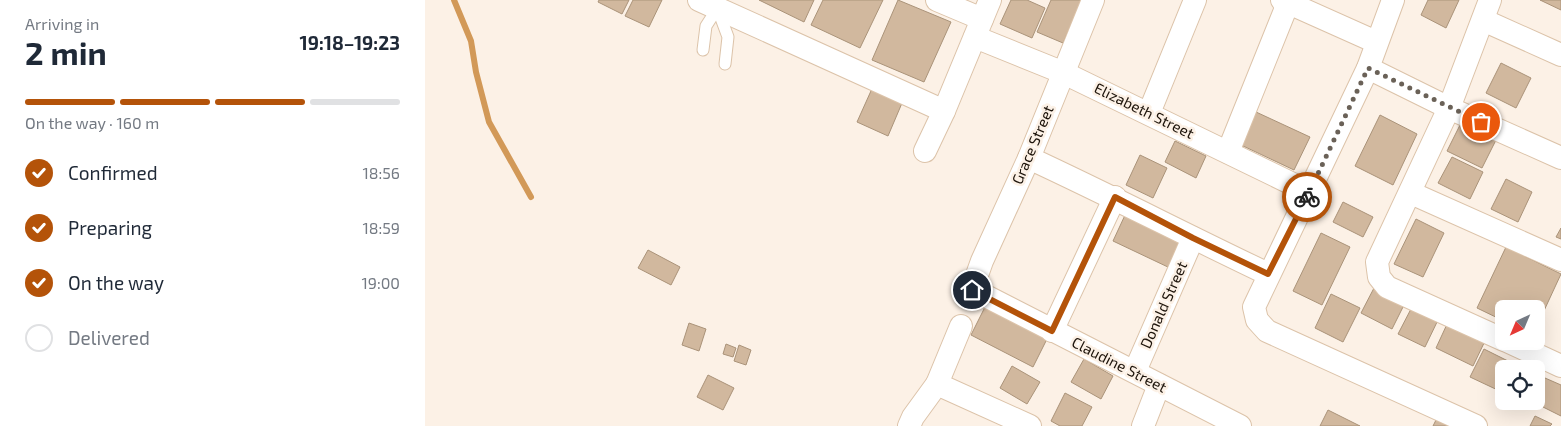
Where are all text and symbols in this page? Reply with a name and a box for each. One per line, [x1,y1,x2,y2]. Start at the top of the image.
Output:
text: Arriving in [25,14,99,33]
text: 19:18–19:23 [300,31,400,54]
text: 2 min [25,33,107,71]
street label: Elizabeth Street [1092,78,1197,142]
pin [1460,101,1502,143]
street label: Grace Street [1007,102,1057,187]
icon: bag [1467,108,1495,136]
text: On the way · 160 m [25,113,159,132]
icon: check [25,159,53,187]
text: Confirmed [68,161,158,184]
text: 18:56 [362,163,400,182]
courier [1282,172,1332,222]
icon: bike [1293,183,1321,211]
icon: check [25,214,53,242]
text: Preparing [68,216,152,239]
text: 18:59 [362,218,400,237]
street label: Donald Street [1136,258,1190,351]
icon: check [25,269,53,297]
pin [951,269,993,311]
text: On the way [68,271,164,294]
text: 19:00 [361,273,400,292]
icon: home [958,276,986,304]
north arrow [1495,300,1545,350]
map controls [1495,300,1545,410]
text: Delivered [68,326,150,349]
street label: Claudine Street [1069,333,1170,396]
button: locate [1495,360,1545,410]

